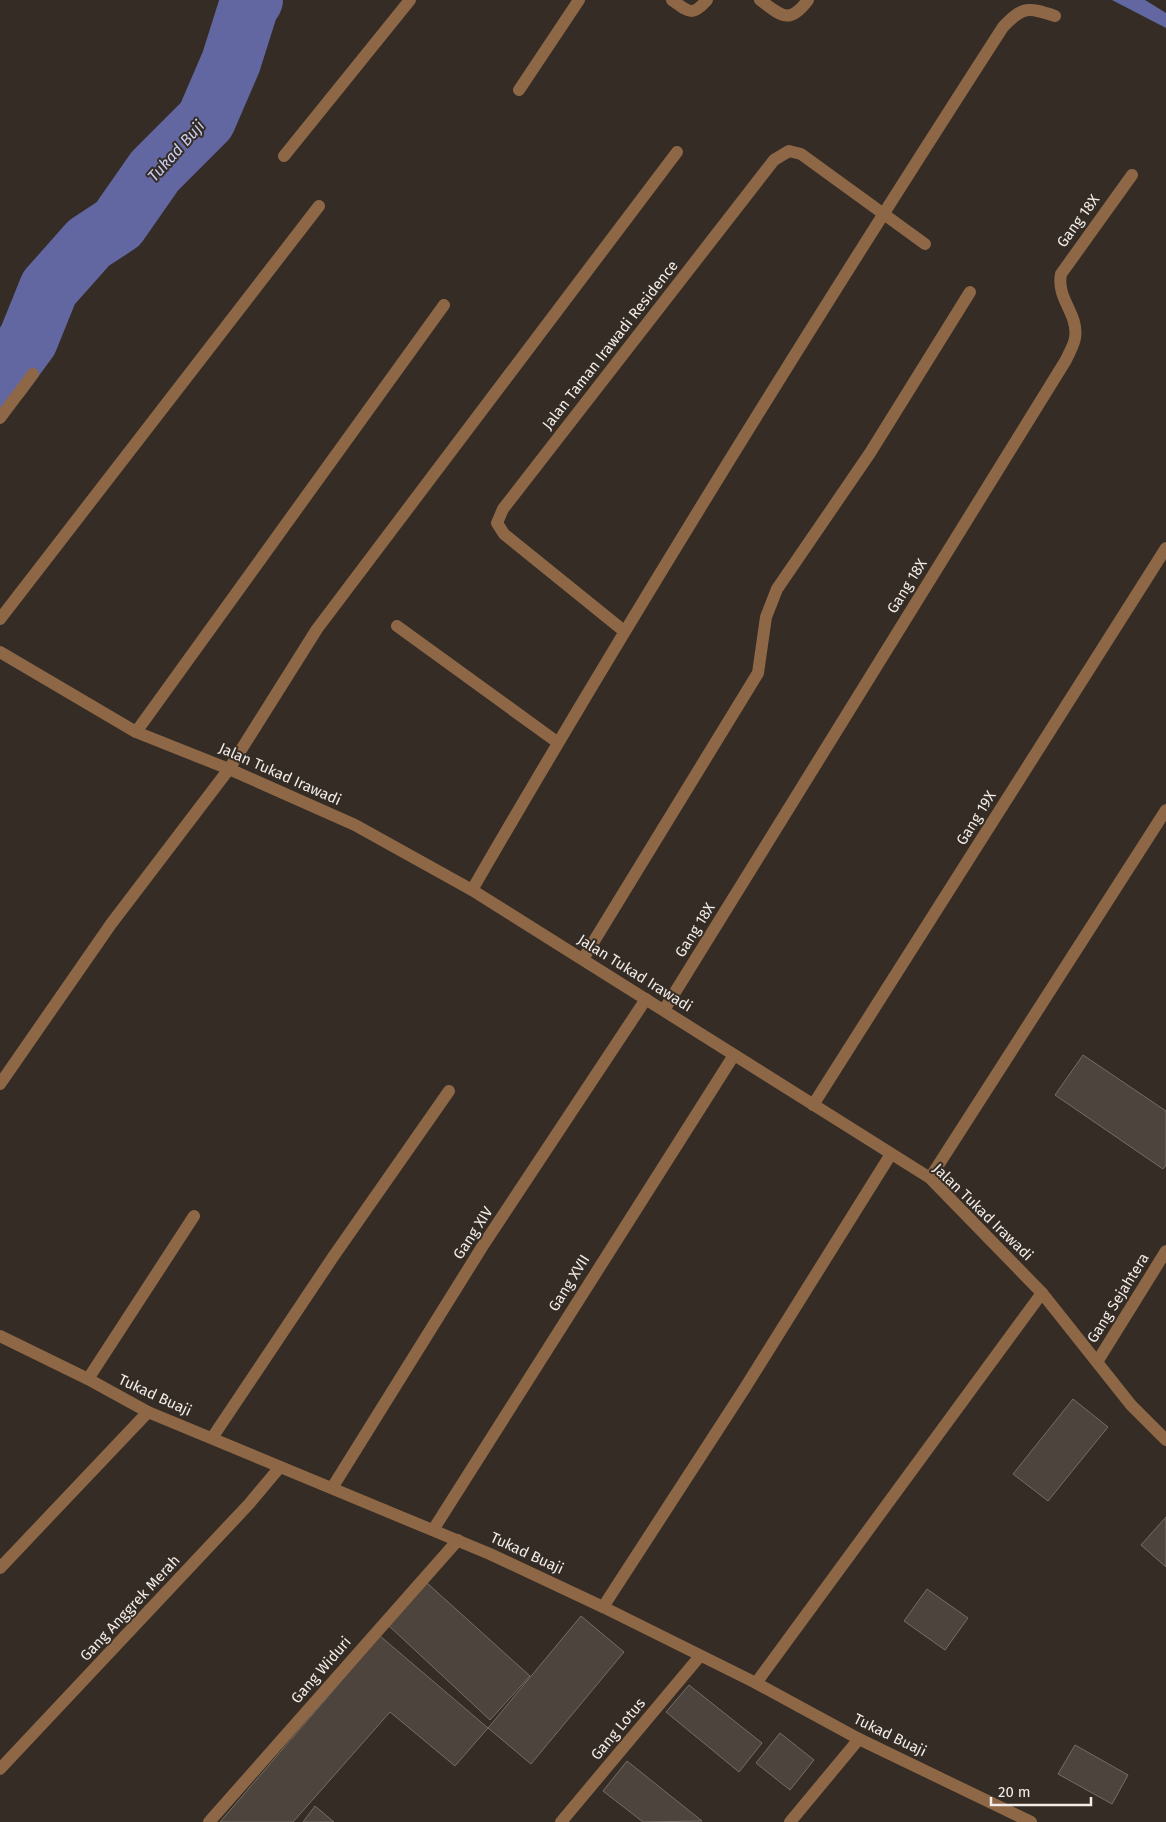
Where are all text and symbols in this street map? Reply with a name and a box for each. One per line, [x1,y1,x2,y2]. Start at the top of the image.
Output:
water label: Tukad Buji [144,116,209,186]
street label: Gang 18X [1053,190,1104,251]
street label: Jalan Taman Irawadi Residence [538,257,682,433]
street label: Gang 18X [883,555,931,617]
street label: Jalan Tukad Irawadi [216,739,344,809]
street label: Gang 19X [952,787,1000,848]
street label: Gang 18X [671,899,719,961]
street label: Jalan Tukad Irawadi [574,930,696,1016]
street label: Jalan Tukad Irawadi [929,1160,1037,1264]
street label: Gang XIV [449,1203,497,1263]
street label: Gang Sejahtera [1083,1250,1153,1346]
street label: Gang XVII [545,1251,593,1315]
street label: Tukad Buaji [116,1370,194,1420]
street label: Tukad Buaji [488,1528,566,1578]
street label: Gang Anggrek Merah [76,1551,184,1665]
street label: Gang Widuri [287,1633,355,1707]
street label: Gang Lotus [587,1694,649,1764]
street label: Tukad Buaji [851,1710,929,1760]
scale bar [991,1774,1091,1806]
text: 20 m [998,1783,1031,1801]

